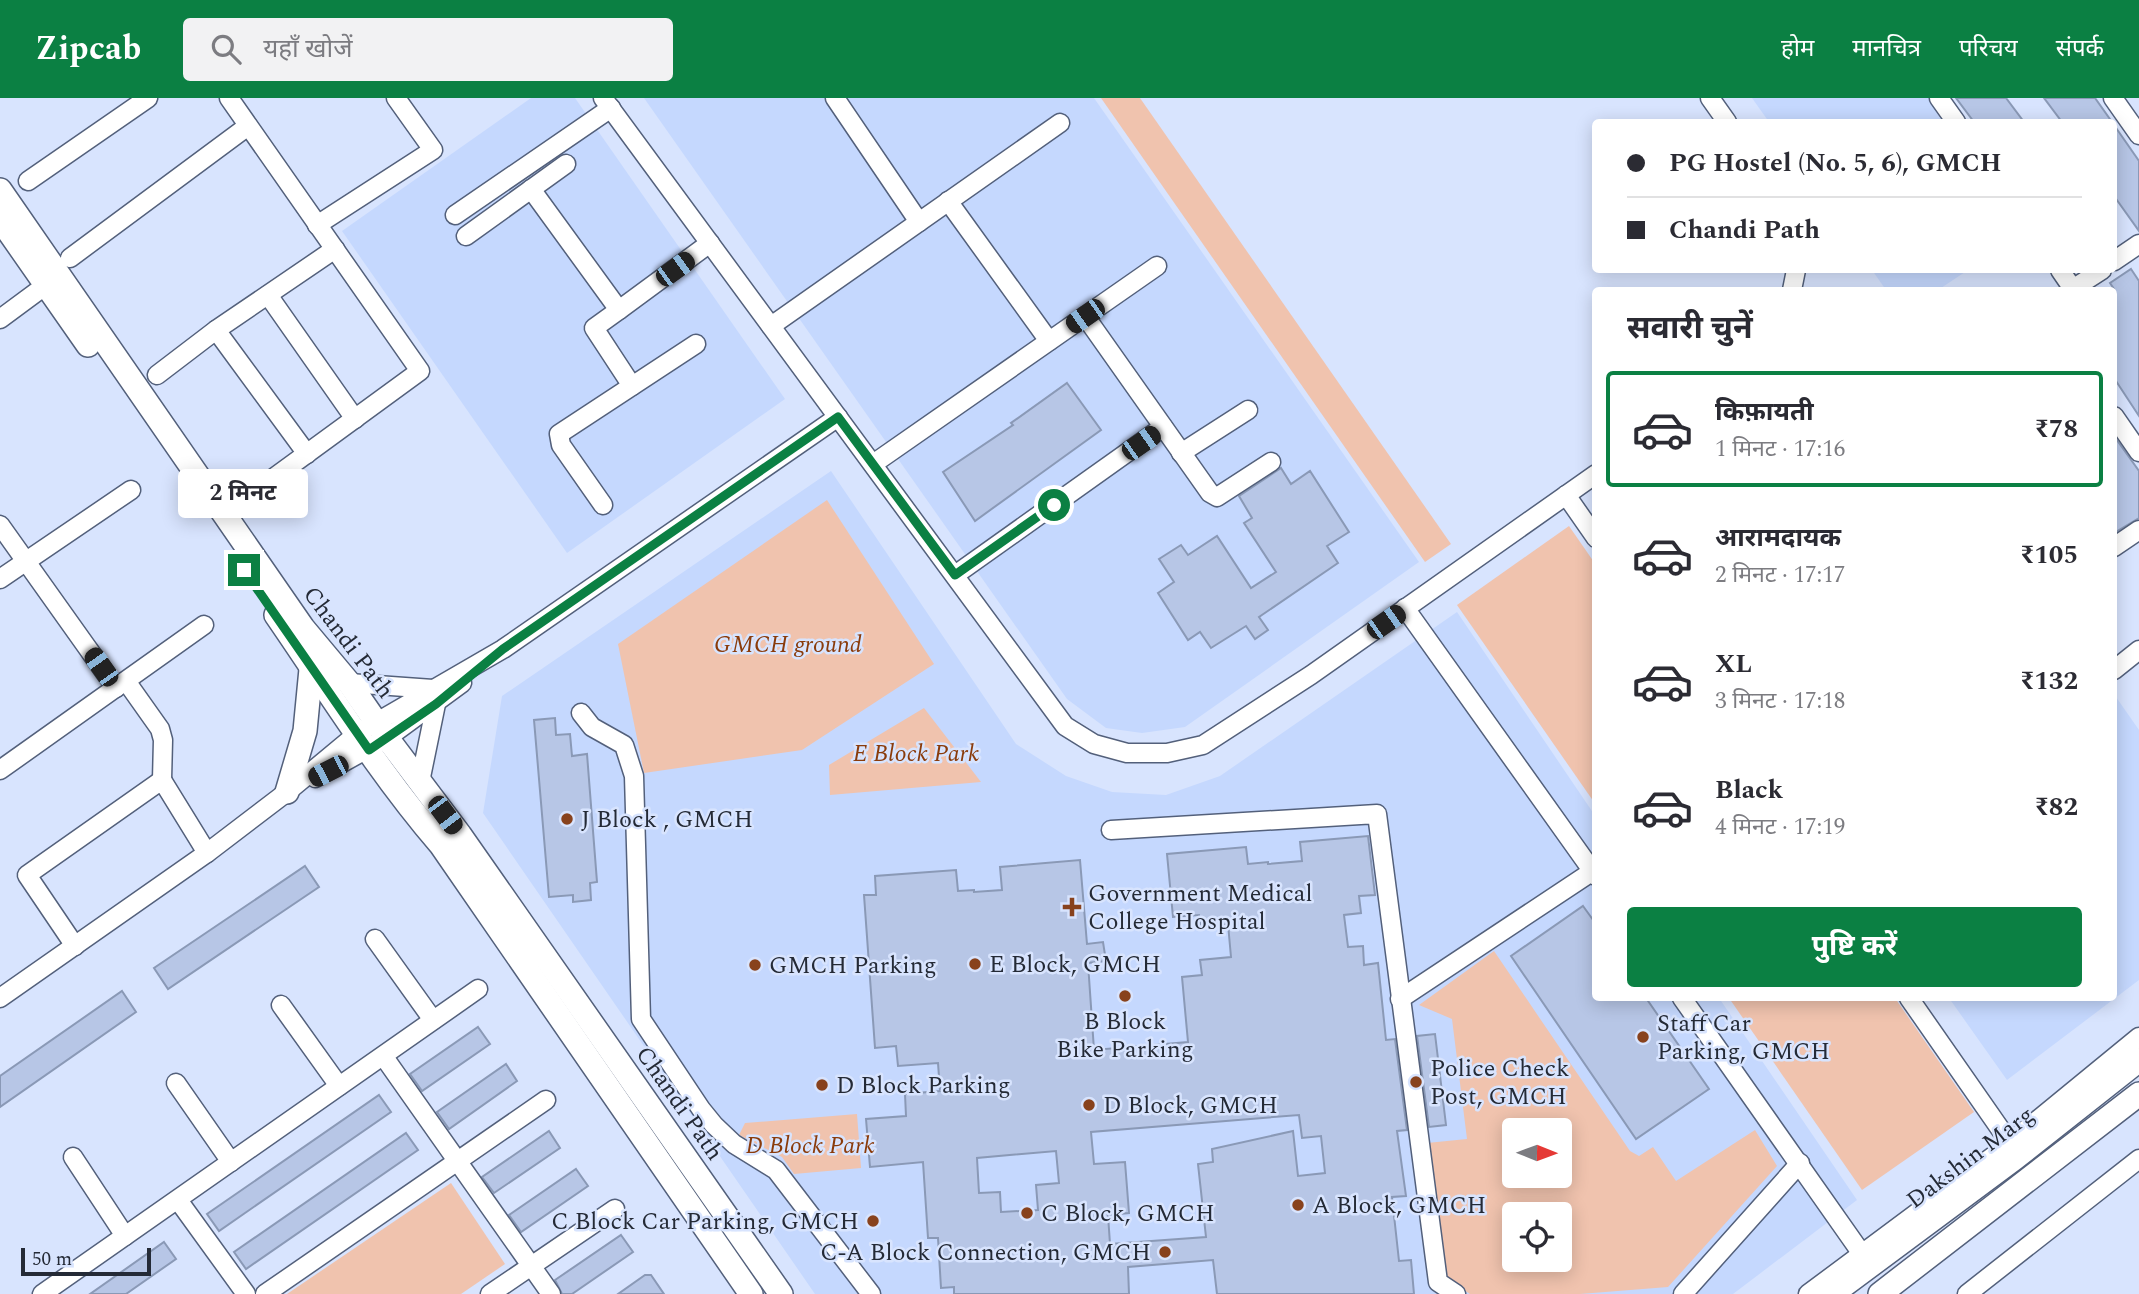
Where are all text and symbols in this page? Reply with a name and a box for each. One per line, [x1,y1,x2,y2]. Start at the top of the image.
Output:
search box [183,18,673,81]
text: Zipcab [35,24,141,74]
text: यहाँ खोजें [263,29,353,69]
icon: search [207,30,245,68]
text: होम [1781,31,1814,67]
text: मानचित्र [1852,31,1921,67]
text: परिचय [1959,31,2018,67]
text: संपर्क [2056,31,2104,67]
text: PG Hostel (No. 5, 6), GMCH [1669,143,2001,183]
text: Chandi Path [1669,210,1820,250]
car [652,248,699,290]
car [1062,295,1109,337]
text: सवारी चुनें [1627,304,1753,353]
text: किफ़ायती [1715,392,1814,432]
icon: car [1631,398,1694,461]
text: ₹78 [2034,409,2078,449]
car [1118,422,1165,464]
text: 1 मिनट · 17:16 [1715,432,1845,467]
callout: 2 मिनट [179,468,309,518]
text: 2 मिनट [210,476,276,511]
route start [1038,489,1070,521]
text: आरामदायक [1715,518,1841,558]
icon: car [1631,524,1694,587]
text: ₹105 [2020,535,2078,575]
route end [228,554,260,586]
text: 2 मिनट · 17:17 [1715,558,1845,593]
street label: Chandi Path [294,579,403,707]
car [1363,601,1410,643]
park label: GMCH ground [714,627,862,663]
car [81,644,122,690]
text: XL [1715,644,1752,684]
icon: car [1631,650,1694,713]
text: ₹132 [2020,661,2078,701]
text: 3 मिनट · 17:18 [1715,684,1845,719]
park label: E Block Park [853,736,979,772]
car [305,752,352,790]
text: Black [1715,770,1783,810]
icon: car [1631,776,1694,839]
text: ₹82 [2034,787,2078,827]
car [424,792,467,838]
place label: J Block , GMCH [581,802,753,838]
text: 4 मिनट · 17:19 [1715,810,1845,845]
marker: J Block , GMCH [559,811,575,827]
place label: Government Medical College Hospital [1088,876,1312,940]
marker: Government Medical College Hospital [1062,897,1082,917]
button: पुष्टि करें [1627,907,2082,987]
place label: E Block, GMCH [989,947,1161,983]
place label: GMCH Parking [769,948,937,984]
marker: E Block, GMCH [967,956,983,972]
marker: GMCH Parking [747,957,763,973]
marker: B Block Bike Parking [1117,988,1133,1004]
place label: B Block Bike Parking [1056,1004,1194,1068]
place label: Staff Car Parking, GMCH [1657,1006,1830,1070]
marker: Staff Car Parking, GMCH [1635,1029,1651,1045]
street label: Chandi Path [626,1039,732,1168]
place label: Police Check Post, GMCH [1430,1051,1569,1115]
place label: D Block Parking [836,1068,1011,1104]
marker: Police Check Post, GMCH [1408,1074,1424,1090]
marker: D Block Parking [814,1077,830,1093]
place label: D Block, GMCH [1103,1088,1278,1124]
marker: D Block, GMCH [1081,1097,1097,1113]
street label: Dakshin Marg [1899,1098,2042,1218]
north arrow [1502,1118,1572,1188]
map controls [1502,1118,1572,1272]
park label: D Block Park [745,1128,875,1164]
place label: A Block, GMCH [1312,1188,1486,1224]
place label: C Block, GMCH [1041,1196,1215,1232]
marker: A Block, GMCH [1290,1197,1306,1213]
button: locate [1502,1202,1572,1272]
place label: C Block Car Parking, GMCH [551,1204,859,1240]
marker: C Block, GMCH [1019,1205,1035,1221]
marker: C Block Car Parking, GMCH [865,1213,881,1229]
place label: C-A Block Connection, GMCH [820,1235,1151,1271]
marker: C-A Block Connection, GMCH [1157,1244,1173,1260]
scale bar [21,1245,150,1277]
text: 50 m [32,1245,72,1274]

